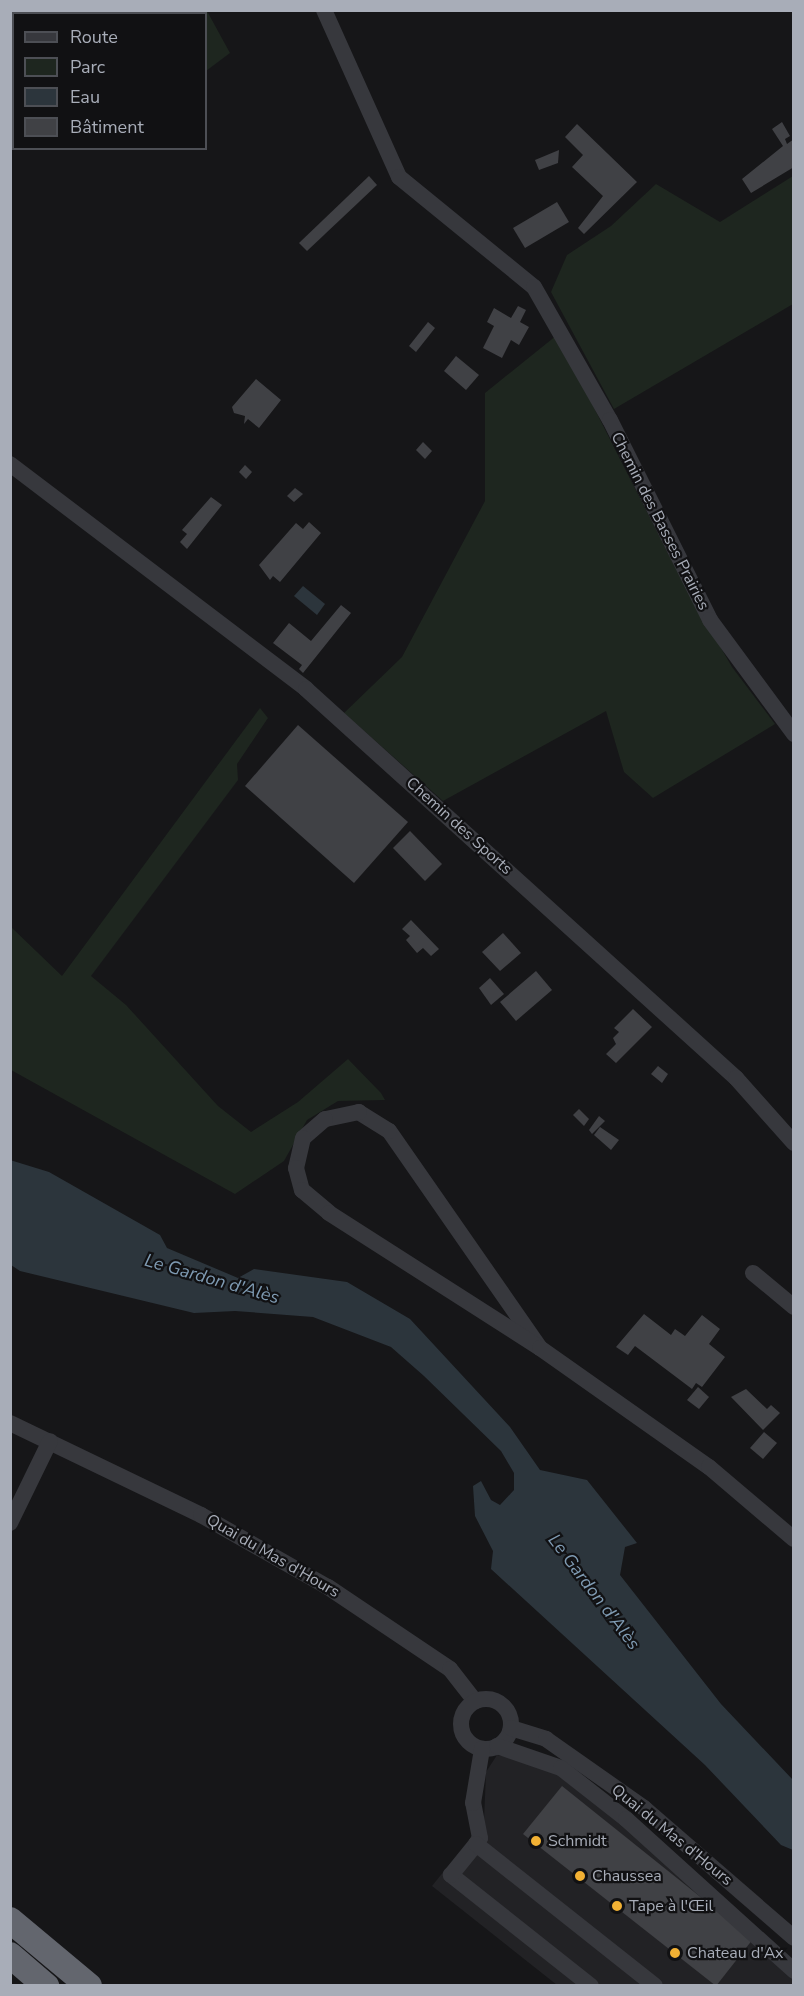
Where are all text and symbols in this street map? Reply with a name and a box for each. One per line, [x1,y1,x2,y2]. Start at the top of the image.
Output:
legend [12,12,207,150]
text: Route [70,25,118,49]
text: Parc [70,55,105,79]
text: Eau [70,85,100,109]
text: Bâtiment [70,115,144,139]
street label: Chemin des Basses Prairies [607,429,713,613]
street label: Chemin des Sports [402,773,516,879]
water label: Le Gardon d'Alès [142,1249,282,1309]
street label: Quai du Mas d'Hours [203,1510,343,1602]
water label: Le Gardon d'Alès [543,1530,645,1654]
street label: Quai du Mas d'Hours [608,1780,736,1890]
place label: Schmidt [548,1831,607,1851]
marker: Schmidt [529,1834,543,1848]
place label: Chaussea [592,1866,662,1886]
marker: Chaussea [573,1869,587,1883]
place label: Tape à l'Œil [629,1896,713,1916]
marker: Tape à l'Œil [610,1899,624,1913]
place label: Chateau d'Ax [687,1943,784,1963]
marker: Chateau d'Ax [668,1946,682,1960]

